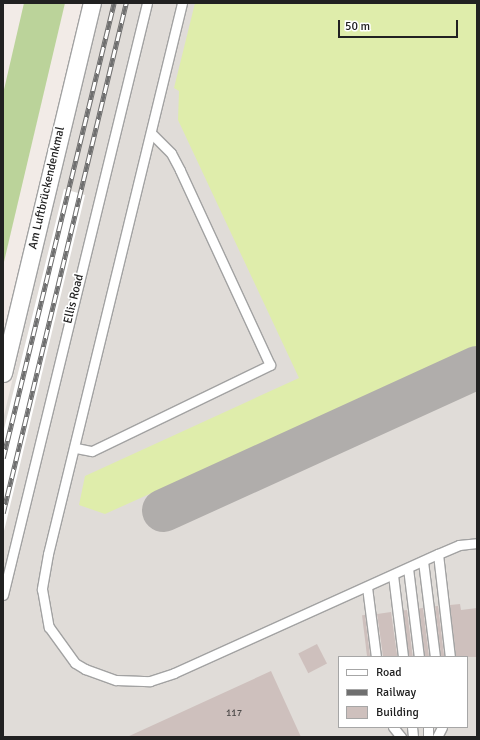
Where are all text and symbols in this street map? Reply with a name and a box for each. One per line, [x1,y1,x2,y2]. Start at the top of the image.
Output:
scale bar [340,12,460,38]
text: 50 m [345,19,370,34]
street label: Am Luftbrückendenkmal [26,125,68,251]
street label: Ellis Road [61,273,87,325]
legend [338,656,468,728]
text: Road [376,665,402,680]
text: Railway [376,685,416,700]
text: Building [376,705,419,720]
house number: 117 [226,708,242,720]

